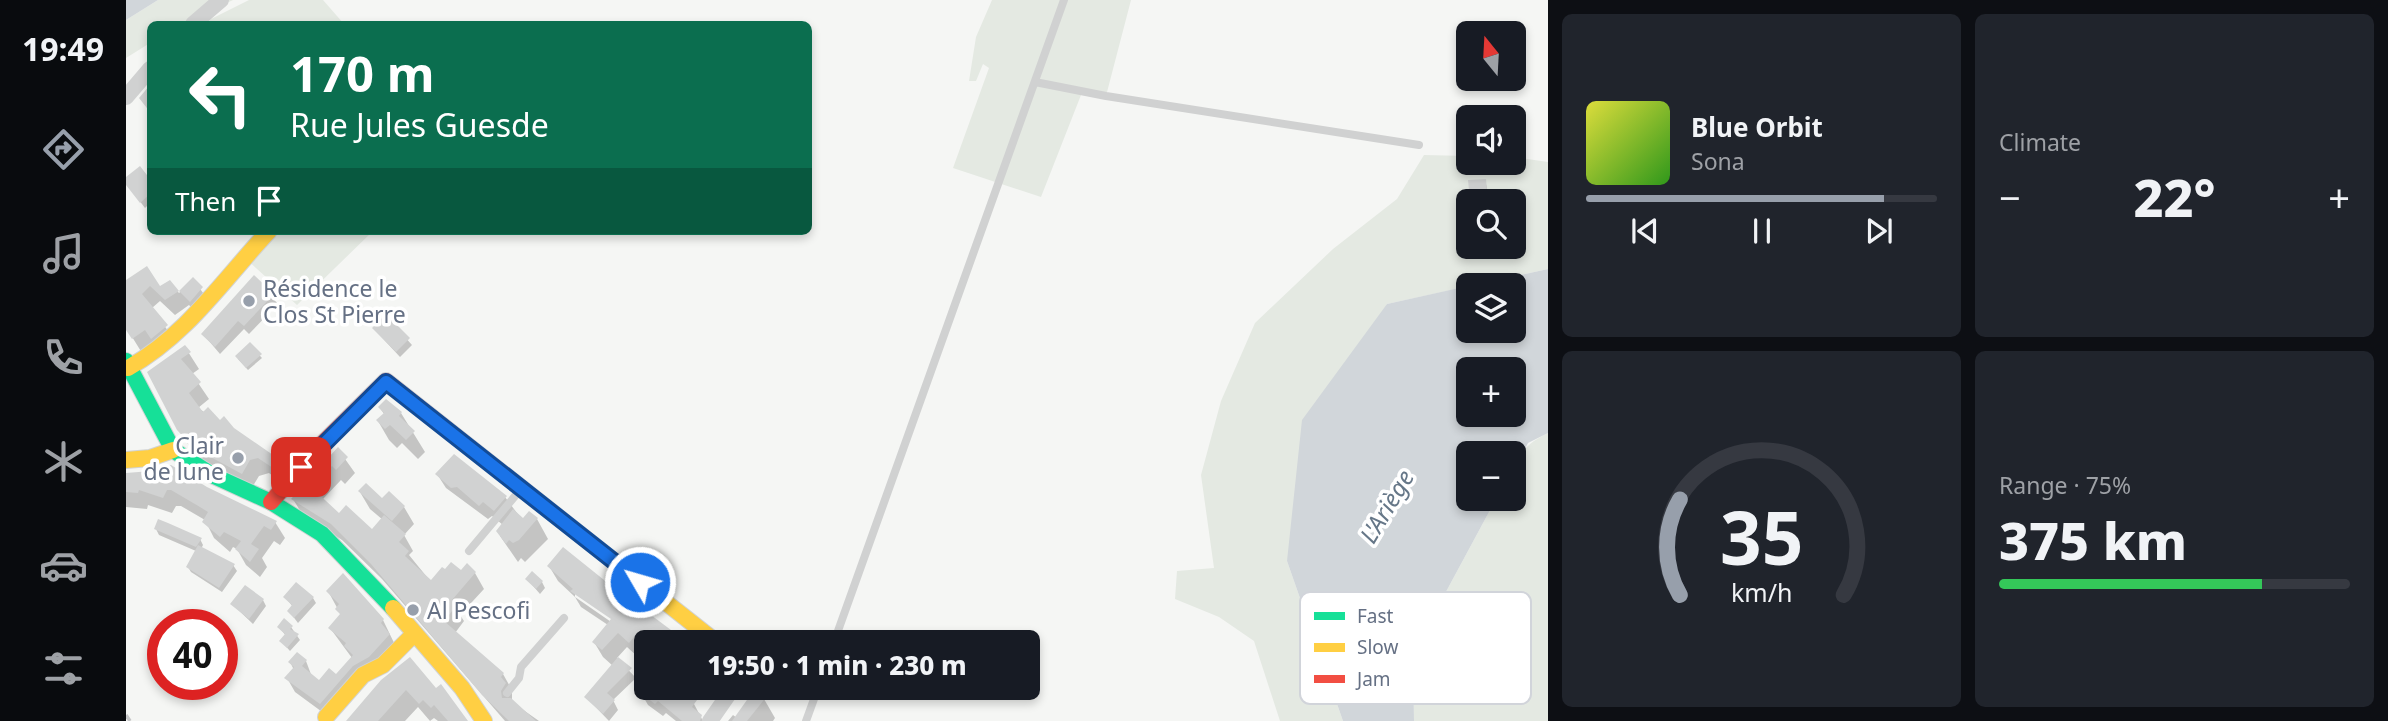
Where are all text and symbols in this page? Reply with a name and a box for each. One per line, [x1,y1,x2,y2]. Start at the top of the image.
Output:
north arrow [1456,21,1526,91]
map controls [1456,21,1526,511]
text: 19:49 [22,27,104,70]
text: 170 m [290,40,435,106]
icon: left [175,49,266,140]
text: Rue Jules Guesde [290,103,549,146]
button: sound [1456,105,1526,175]
text: Blue Orbit [1691,109,1823,145]
icon: directions [39,125,88,174]
text: Climate [1999,126,2081,158]
text: Sona [1691,145,1745,177]
text: 22° [2133,161,2216,232]
text: − [1999,171,2021,223]
text: + [2328,171,2350,223]
icon: arrive [250,182,288,220]
text: Then [175,183,236,219]
button: search [1456,189,1526,259]
icon: previous [1626,212,1664,250]
icon: pause [1743,212,1781,250]
icon: next [1860,212,1898,250]
icon: music [39,229,88,278]
place label: Résidence le Clos St Pierre [263,272,406,330]
button: layers [1456,273,1526,343]
marker: Résidence le Clos St Pierre [241,293,257,309]
icon: phone [39,333,88,382]
button: + [1456,357,1526,427]
place label: Clair de lune [144,429,224,487]
icon: climate [39,437,88,486]
pin [271,437,331,497]
button: − [1456,441,1526,511]
icon: arrive [282,448,320,486]
marker: Clair de lune [230,450,246,466]
water label: L'Ariège [1351,463,1421,549]
text: Range · 75% [1999,469,2131,501]
text: 35 [1720,487,1803,586]
text: 375 km [1999,504,2187,575]
icon: car [39,541,88,590]
position arrow [603,545,677,619]
text: km/h [1731,575,1792,609]
legend [1300,592,1531,704]
place label: Al Pescofi [427,594,530,626]
marker: Al Pescofi [405,602,421,618]
text: Fast [1357,603,1394,629]
speed limit sign: 40 [147,609,238,700]
text: Slow [1357,634,1398,660]
icon: filters [39,644,88,693]
text: 19:50 · 1 min · 230 m [707,647,967,683]
text: Jam [1355,666,1391,692]

